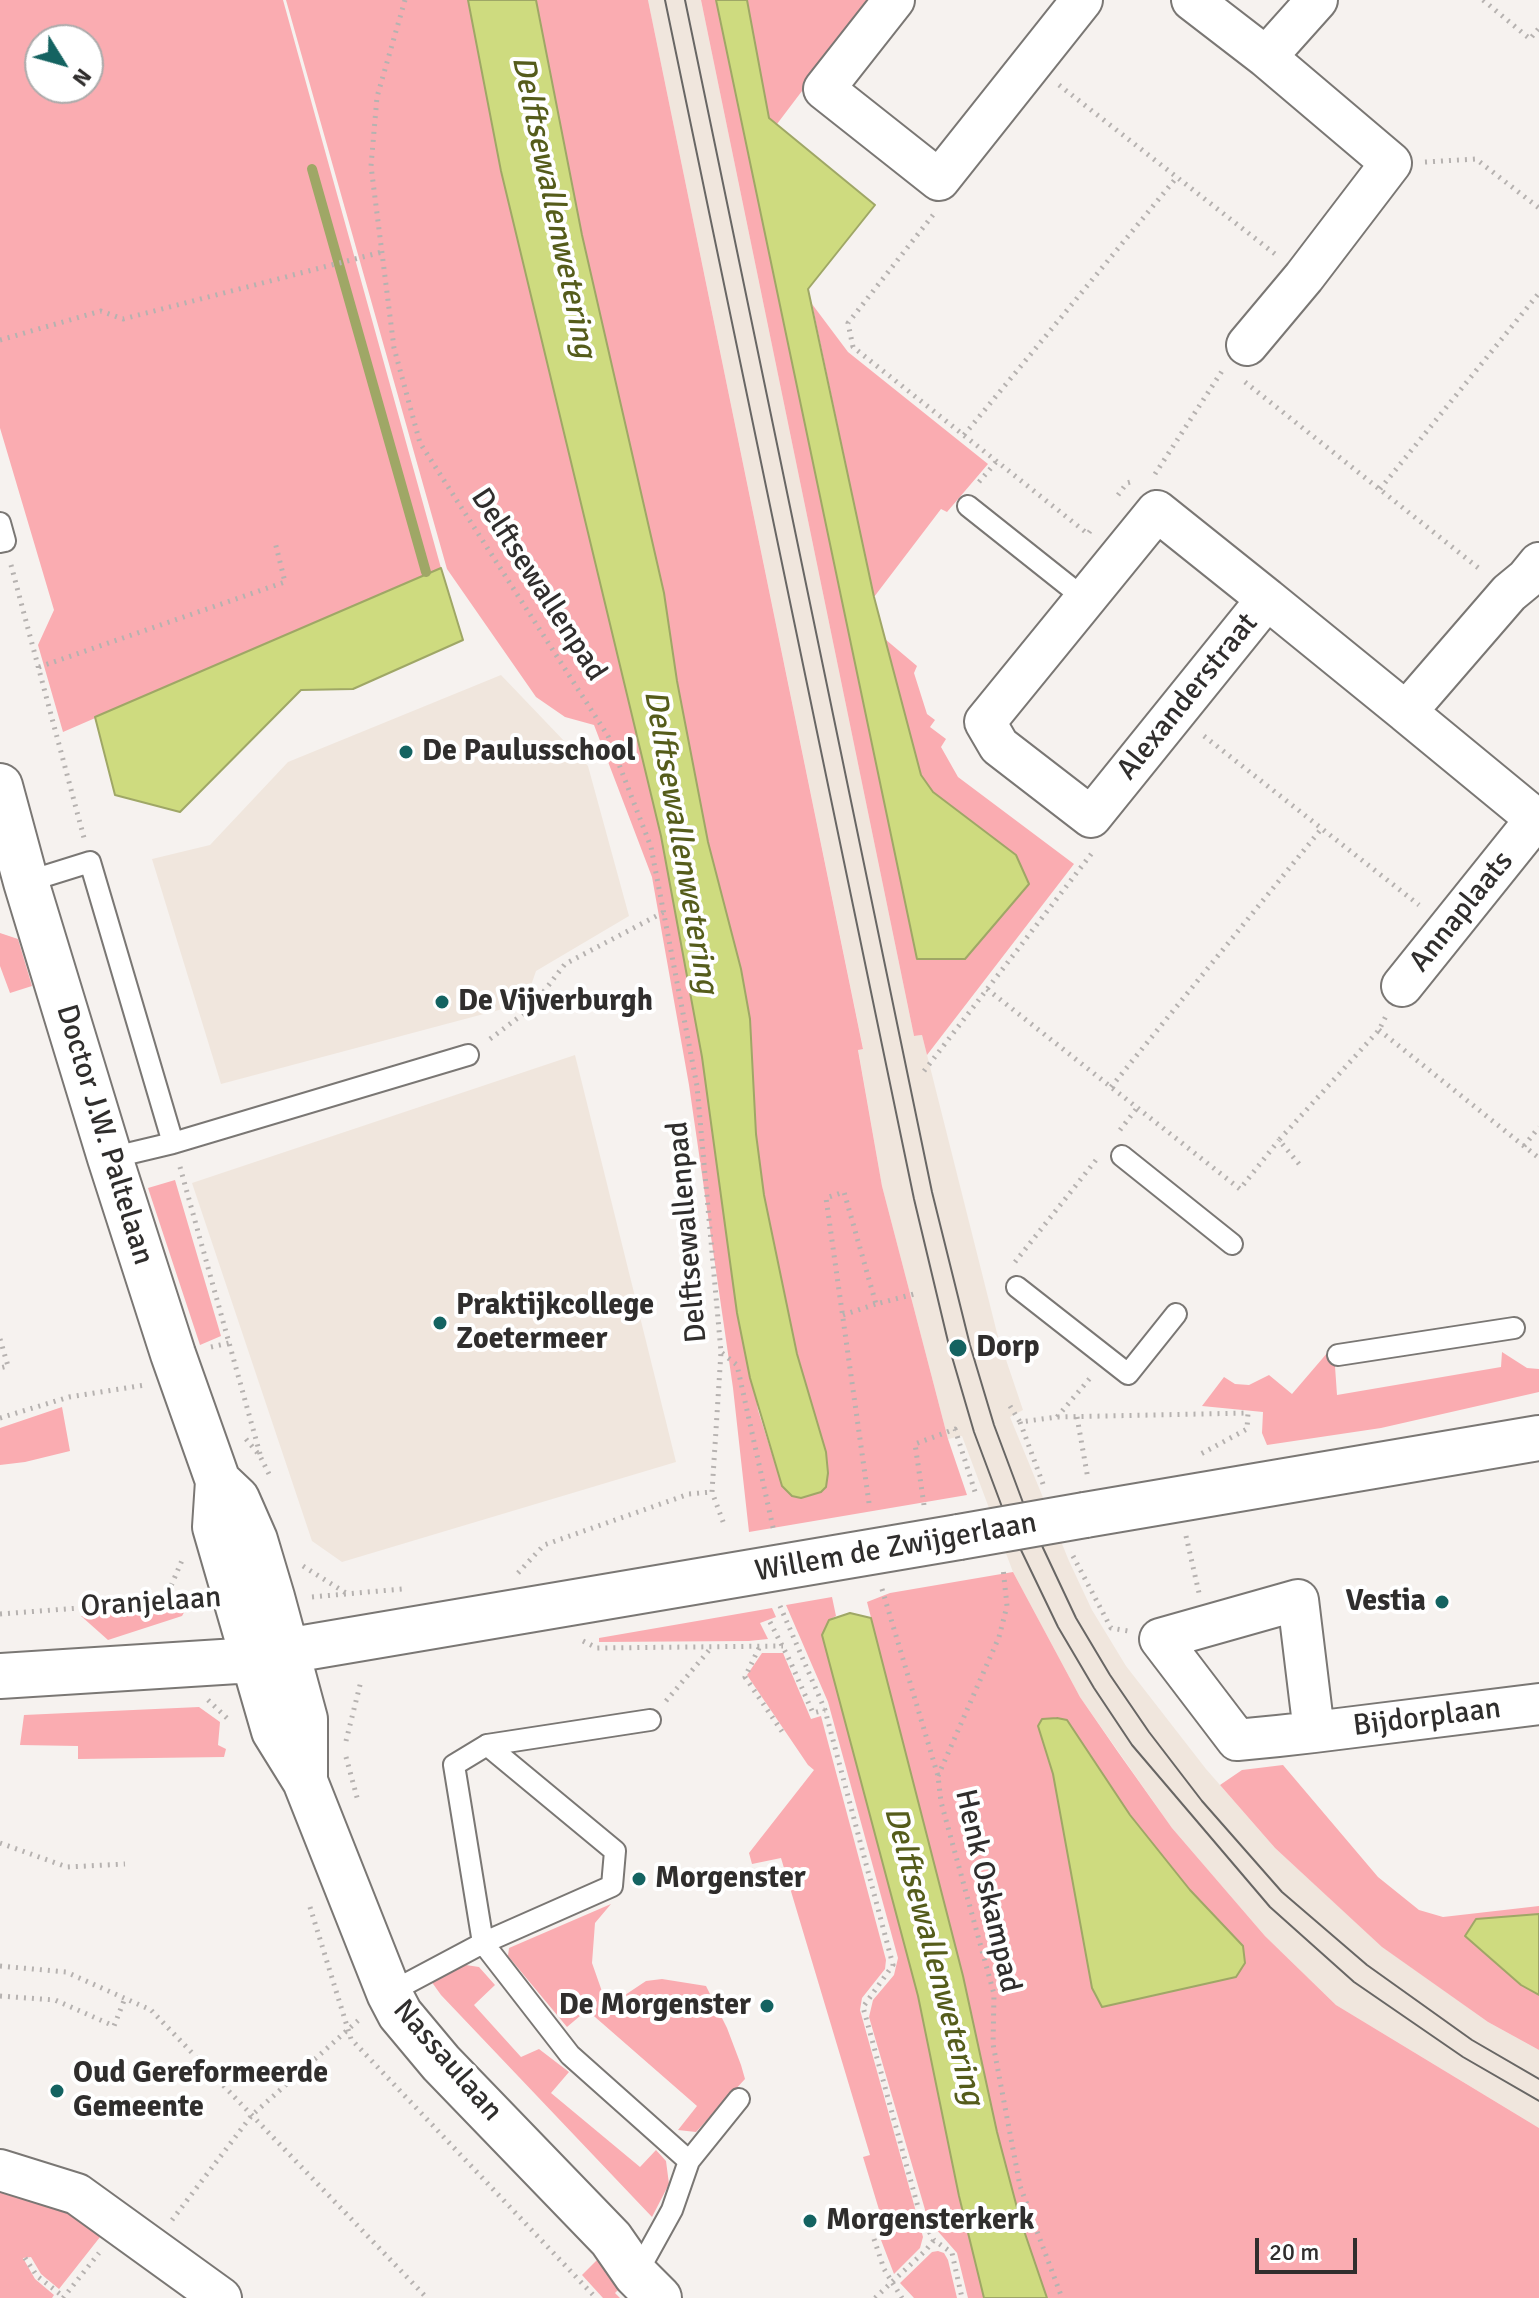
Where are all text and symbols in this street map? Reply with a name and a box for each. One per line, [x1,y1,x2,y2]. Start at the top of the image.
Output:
north arrow [24,24,104,104]
water label: Delftsewallenwetering [502,53,604,361]
text: N [67,63,97,92]
street label: Delftsewallenpad [462,482,614,688]
street label: Alexanderstraat [1110,606,1266,788]
water label: Delftsewallenwetering [634,687,726,997]
place label: De Paulusschool [422,734,636,770]
marker: De Paulusschool [397,743,415,761]
street label: Annaplaats [1402,844,1522,980]
place label: De Vijverburgh [458,984,653,1020]
marker: De Vijverburgh [433,993,451,1011]
street label: Doctor J.W. Paltelaan [47,1001,161,1269]
street label: Delftsewallenpad [660,1120,716,1344]
place label: Praktijkcollege Zoetermeer [456,1288,654,1358]
marker: Praktijkcollege Zoetermeer [431,1314,449,1332]
place label: Dorp [976,1330,1040,1366]
marker: Dorp [947,1337,969,1359]
street label: Willem de Zwijgerlaan [752,1505,1040,1591]
street label: Oranjelaan [79,1580,223,1626]
place label: Vestia [1345,1584,1426,1620]
marker: Vestia [1433,1593,1451,1611]
street label: Bijdorplaan [1351,1691,1503,1745]
street label: Henk Oskampad [946,1786,1028,1996]
water label: Delftsewallenwetering [875,1802,991,2110]
place label: Morgenster [655,1861,806,1897]
marker: Morgenster [630,1870,648,1888]
place label: De Morgenster [559,1988,751,2024]
street label: Nassaulaan [385,1993,509,2129]
marker: De Morgenster [758,1997,776,2015]
place label: Oud Gereformeerde Gemeente [73,2056,328,2126]
marker: Oud Gereformeerde Gemeente [48,2082,66,2100]
place label: Morgensterkerk [826,2203,1034,2239]
marker: Morgensterkerk [801,2212,819,2230]
scale bar [1259,2222,1361,2272]
text: 20 m [1269,2237,1319,2267]

